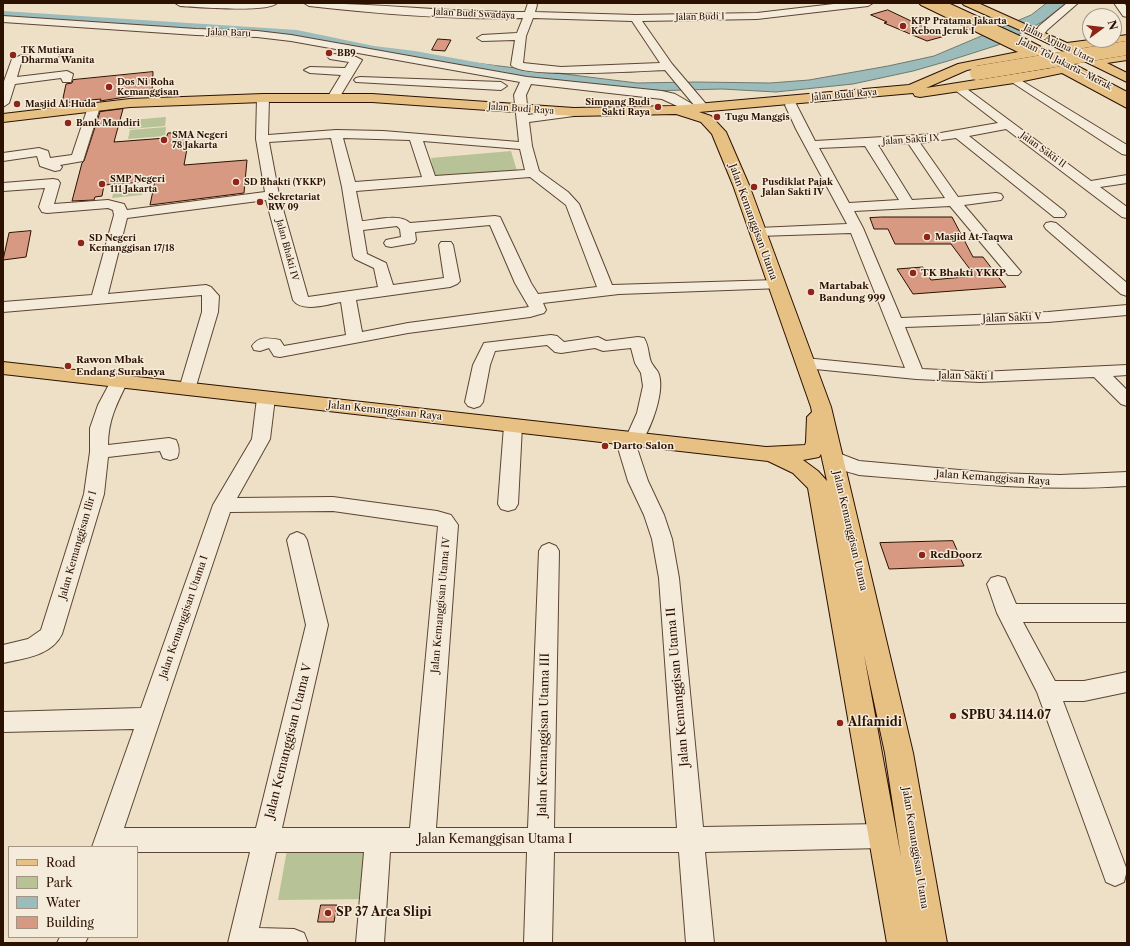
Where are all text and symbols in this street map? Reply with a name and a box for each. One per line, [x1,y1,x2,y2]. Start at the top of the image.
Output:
street label: Jalan Budi Swadaya [433,6,515,22]
north arrow [1082,8,1122,48]
street label: Jalan Budi I [675,11,725,23]
place label: KPP Pratama Jakarta Kebon Jeruk I [911,16,1007,37]
text: N [1105,19,1121,32]
marker: KPP Pratama Jakarta Kebon Jeruk I [898,21,908,31]
street label: Jalan Arjuna Utara [1022,22,1096,66]
street label: Jalan Baru [207,27,251,39]
street label: Jalan Tol Jakarta–Merak [1017,36,1113,92]
place label: TK Mutiara Dharma Wanita [21,45,94,66]
marker: BB9 [324,48,334,58]
place label: BB9 [337,48,356,58]
marker: TK Mutiara Dharma Wanita [8,50,18,60]
place label: Dos Ni Roha Kemanggisan [117,77,179,98]
marker: Dos Ni Roha Kemanggisan [104,82,114,92]
street label: Jalan Budi Raya [810,87,878,103]
place label: Simpang Budi Sakti Raya [585,97,650,118]
marker: Masjid Al Huda [12,99,22,109]
place label: Masjid Al Huda [25,99,96,109]
street label: Jalan Budi Raya [488,101,554,117]
marker: Simpang Budi Sakti Raya [653,102,663,112]
marker: Tugu Manggis [712,112,722,122]
place label: Tugu Manggis [725,112,790,122]
marker: Bank Mandiri [63,118,73,128]
place label: Bank Mandiri [76,118,140,128]
place label: SMA Negeri 78 Jakarta [172,130,228,151]
street label: Jalan Sakti II [1018,130,1068,170]
street label: Jalan Sakti IX [882,133,940,147]
marker: SMA Negeri 78 Jakarta [159,135,169,145]
street label: Jalan Kemanggisan Utama [726,162,780,282]
place label: SMP Negeri 111 Jakarta [110,174,165,195]
marker: SD Bhakti (YKKP) [231,177,241,187]
place label: SD Bhakti (YKKP) [244,177,326,187]
place label: Pusdiklat Pajak Jalan Sakti IV [762,177,833,198]
marker: SMP Negeri 111 Jakarta [97,179,107,189]
marker: Pusdiklat Pajak Jalan Sakti IV [749,182,759,192]
place label: Sekretariat RW 09 [268,192,320,213]
marker: Sekretariat RW 09 [255,197,265,207]
street label: Jalan Bhakti IV [274,218,300,282]
marker: Masjid At-Taqwa [922,232,932,242]
place label: Masjid At-Taqwa [935,232,1013,242]
place label: SD Negeri Kemanggisan 17/18 [89,233,175,254]
marker: SD Negeri Kemanggisan 17/18 [76,238,86,248]
place label: TK Bhakti YKKP [921,267,1006,279]
marker: TK Bhakti YKKP [908,268,918,278]
place label: Martabak Bandung 999 [819,280,885,304]
marker: Martabak Bandung 999 [806,287,816,297]
street label: Jalan Sakti V [982,311,1042,325]
place label: Rawon Mbak Endang Surabaya [76,354,165,378]
marker: Rawon Mbak Endang Surabaya [63,361,73,371]
street label: Jalan Sakti I [938,370,994,382]
street label: Jalan Kemanggisan Raya [327,399,443,423]
place label: Darto Salon [613,440,674,452]
marker: Darto Salon [600,441,610,451]
street label: Jalan Kemanggisan Raya [935,468,1051,488]
street label: Jalan Kemanggisan Utama [830,470,870,592]
street label: Jalan Kemanggisan Ilir I [57,489,99,601]
street label: Jalan Kemanggisan Utama IV [429,537,453,673]
place label: RedDoorz [930,549,982,561]
marker: RedDoorz [917,550,927,560]
street label: Jalan Kemanggisan Utama I [157,554,211,680]
street label: Jalan Kemanggisan Utama II [664,607,692,767]
street label: Jalan Kemanggisan Utama III [535,653,553,817]
street label: Jalan Kemanggisan Utama V [263,662,315,820]
place label: SPBU 34.114.07 [961,709,1051,723]
marker: SPBU 34.114.07 [948,711,958,721]
place label: Alfamidi [848,716,902,730]
marker: Alfamidi [835,718,845,728]
street label: Jalan Kemanggisan Utama [899,786,931,910]
street label: Jalan Kemanggisan Utama I [417,833,573,847]
legend [8,846,138,938]
text: Road [46,855,76,870]
text: Park [46,875,72,890]
text: Water [46,895,80,910]
place label: SP 37 Area Slipi [336,906,432,920]
marker: SP 37 Area Slipi [323,908,333,918]
text: Building [46,915,94,930]

